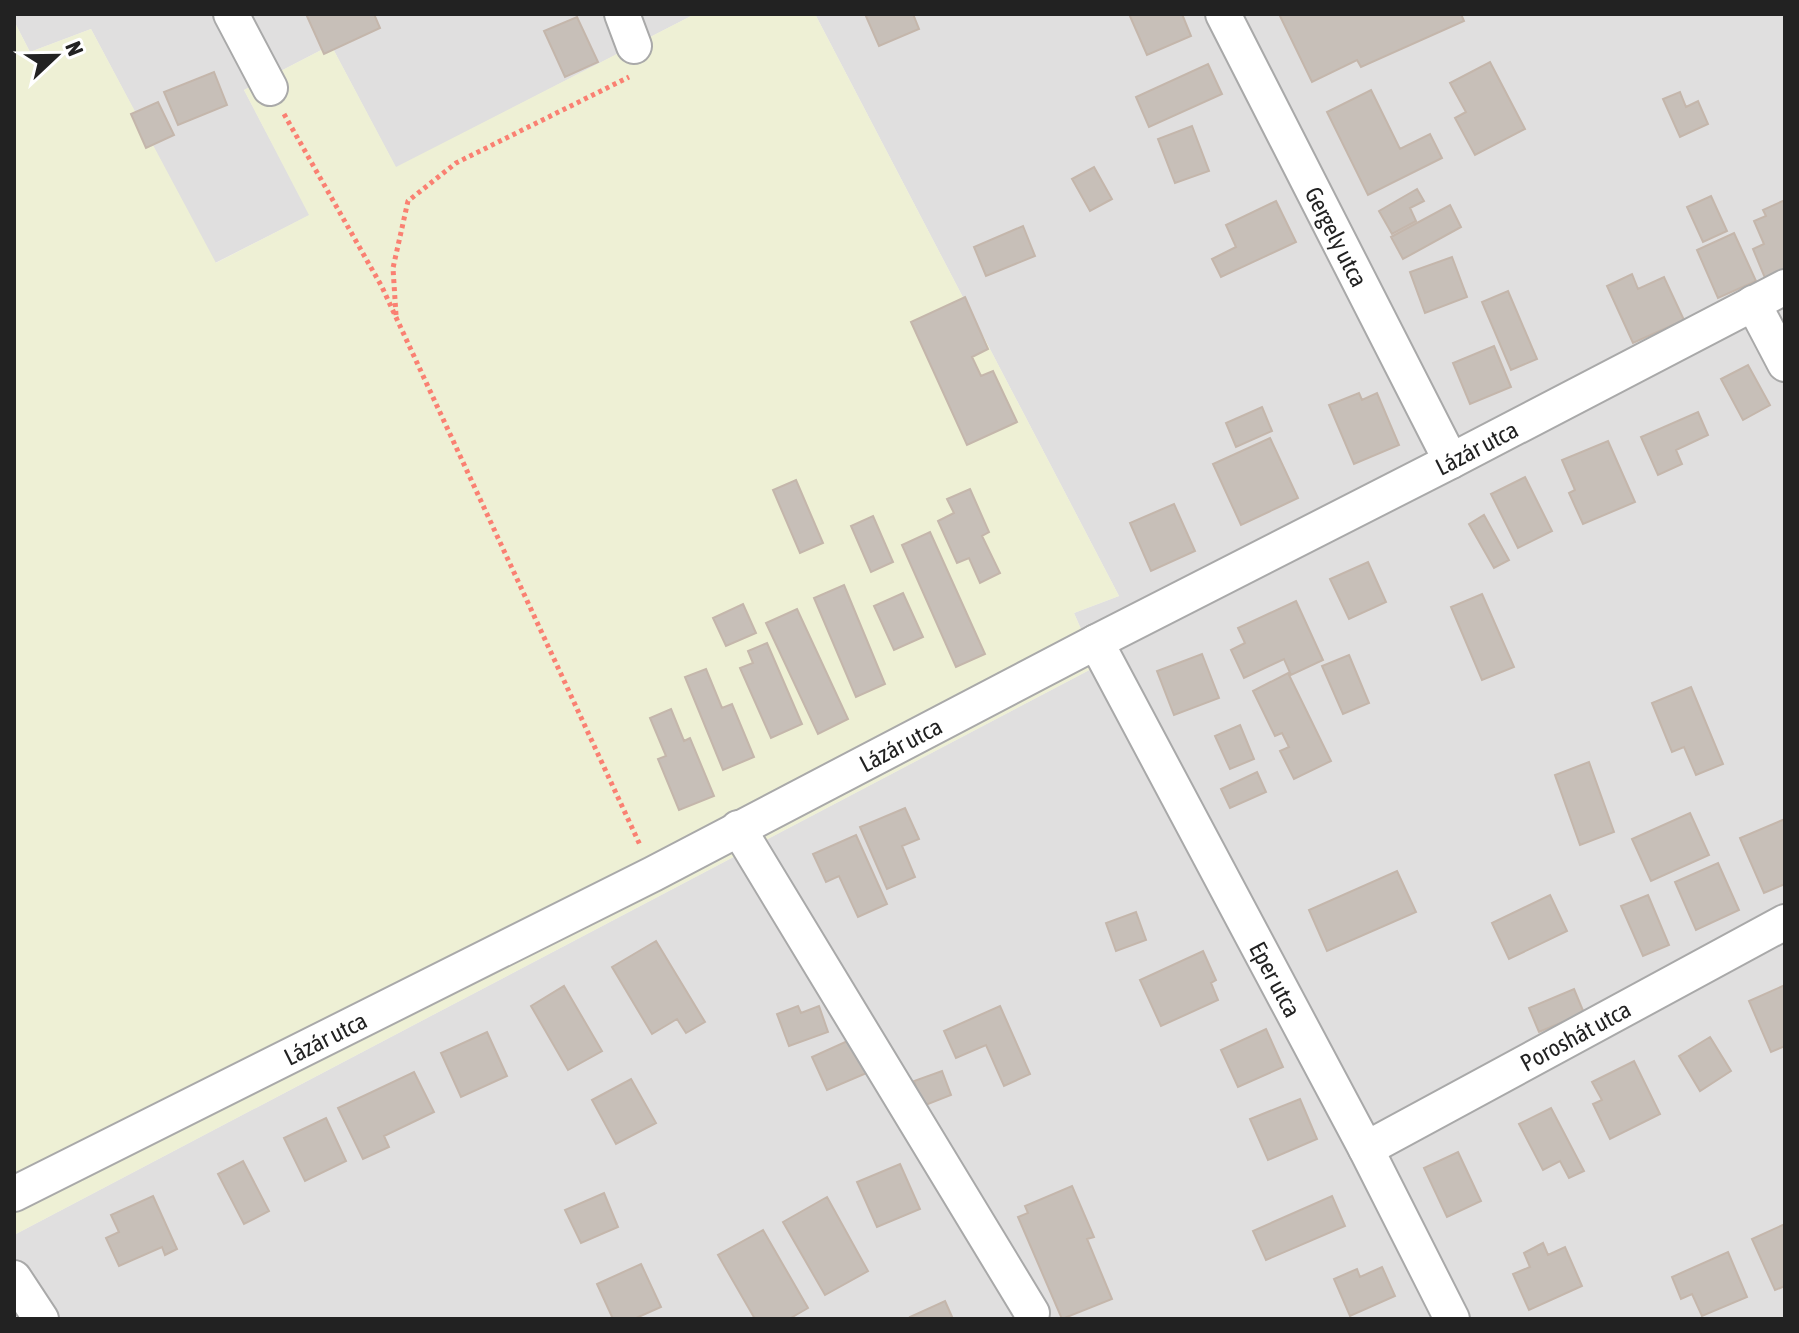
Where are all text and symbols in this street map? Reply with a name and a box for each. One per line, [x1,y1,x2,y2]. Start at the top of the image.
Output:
north arrow [16,16,96,96]
text: N [60,38,89,59]
street label: Gergely utca [1300,182,1373,291]
street label: Lázár utca [1431,415,1522,480]
street label: Lázár utca [855,712,946,777]
street label: Eper utca [1245,937,1307,1021]
street label: Poroshát utca [1516,995,1635,1076]
street label: Lázár utca [279,1006,371,1070]

